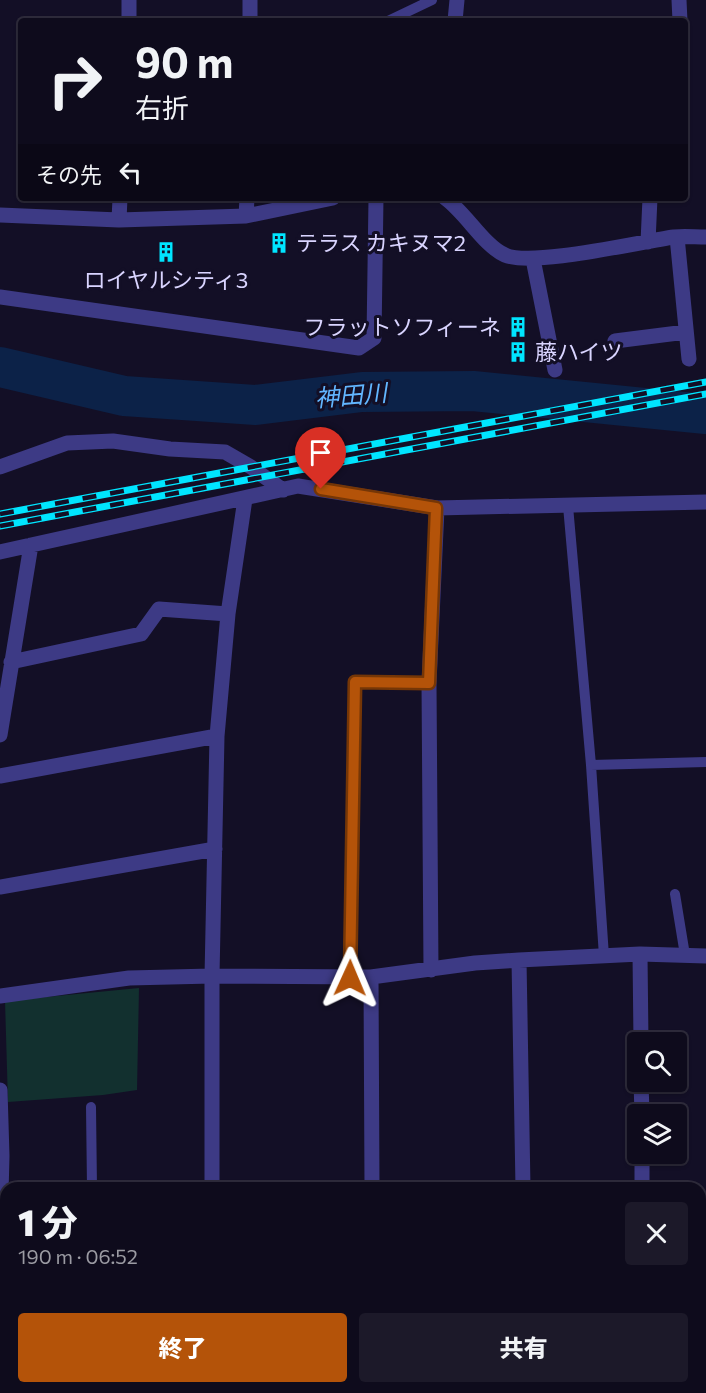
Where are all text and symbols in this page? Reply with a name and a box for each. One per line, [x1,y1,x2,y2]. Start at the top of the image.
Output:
text: 90 m [135,35,234,87]
icon: right [36,42,114,120]
text: 右折 [135,91,189,124]
icon: left [114,156,147,189]
text: その先 [36,161,102,188]
place label: テラス カキヌマ2 [296,229,466,256]
building icon: テラス カキヌマ2 [267,231,291,255]
building icon: ロイヤルシティ3 [154,240,178,264]
place label: ロイヤルシティ3 [84,266,248,293]
place label: フラットソフィーネ [303,313,501,340]
building icon: フラットソフィーネ [506,315,530,339]
place label: 藤ハイツ [535,338,623,365]
building icon: 藤ハイツ [506,340,530,364]
water label: 神田川 [314,377,391,412]
pin [295,427,346,489]
icon: arrive [304,436,337,469]
position arrow [318,946,382,1010]
map controls [627,1032,687,1164]
button: search [627,1032,687,1092]
button: layers [627,1104,687,1164]
text: 1 分 [18,1199,78,1243]
button: close [625,1202,688,1265]
text: 190 m · 06:52 [18,1244,138,1268]
button: 終了 [18,1313,347,1382]
button: 共有 [359,1313,688,1382]

